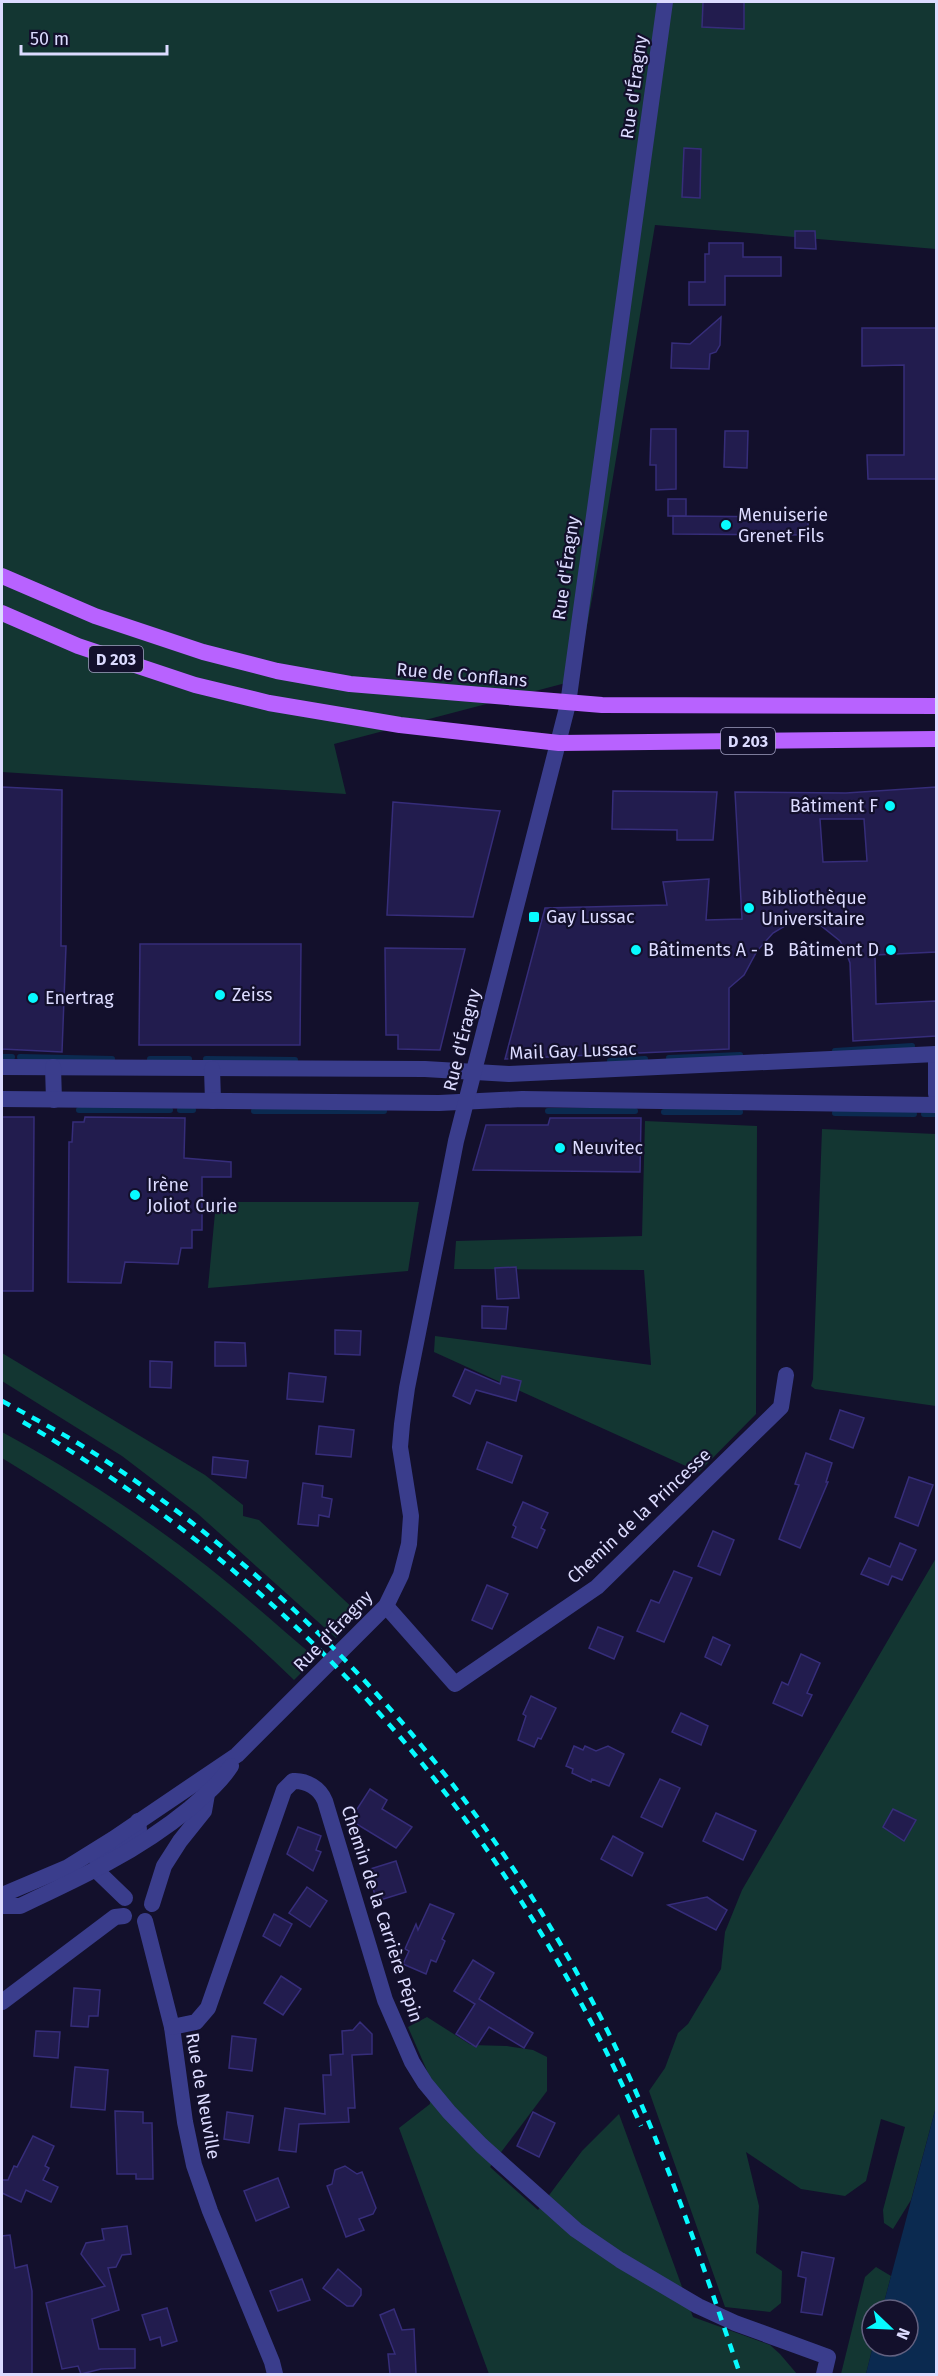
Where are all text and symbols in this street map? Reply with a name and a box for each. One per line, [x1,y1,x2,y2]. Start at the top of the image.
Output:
scale bar [21,18,166,56]
text: 50 m [30,28,69,50]
street label: Rue d'Éragny [615,33,652,140]
place label: Menuiserie Grenet Fils [738,504,828,547]
street label: Rue d'Éragny [547,514,584,621]
marker: Menuiserie Grenet Fils [719,518,733,532]
road number: D 203 [89,646,143,672]
street label: Rue de Conflans [396,658,528,692]
road number: D 203 [721,728,775,754]
place label: Bâtiment F [790,795,878,817]
marker: Bâtiment F [883,799,897,813]
place label: Bibliothèque Universitaire [761,887,866,930]
marker: Bibliothèque Universitaire [742,901,756,915]
place label: Gay Lussac [546,906,635,928]
marker: Gay Lussac [527,910,541,924]
place label: Bâtiments A - B [648,939,774,961]
place label: Bâtiment D [788,939,879,961]
marker: Bâtiments A - B [629,943,643,957]
marker: Bâtiment D [884,943,898,957]
place label: Zeiss [232,984,273,1006]
street label: Rue d'Éragny [438,986,485,1093]
place label: Enertrag [45,987,114,1009]
marker: Zeiss [213,988,227,1002]
marker: Enertrag [26,991,40,1005]
street label: Mail Gay Lussac [509,1038,637,1064]
place label: Neuvitec [572,1137,644,1159]
marker: Neuvitec [553,1141,567,1155]
place label: Irène Joliot Curie [147,1174,237,1217]
marker: Irène Joliot Curie [128,1188,142,1202]
street label: Chemin de la Princesse [563,1444,715,1588]
street label: Rue d'Éragny [288,1585,377,1676]
street label: Chemin de la Carrière Pépin [337,1803,427,2025]
street label: Rue de Neuville [181,2031,225,2161]
north arrow [860,2298,920,2358]
text: N [893,2325,914,2342]

